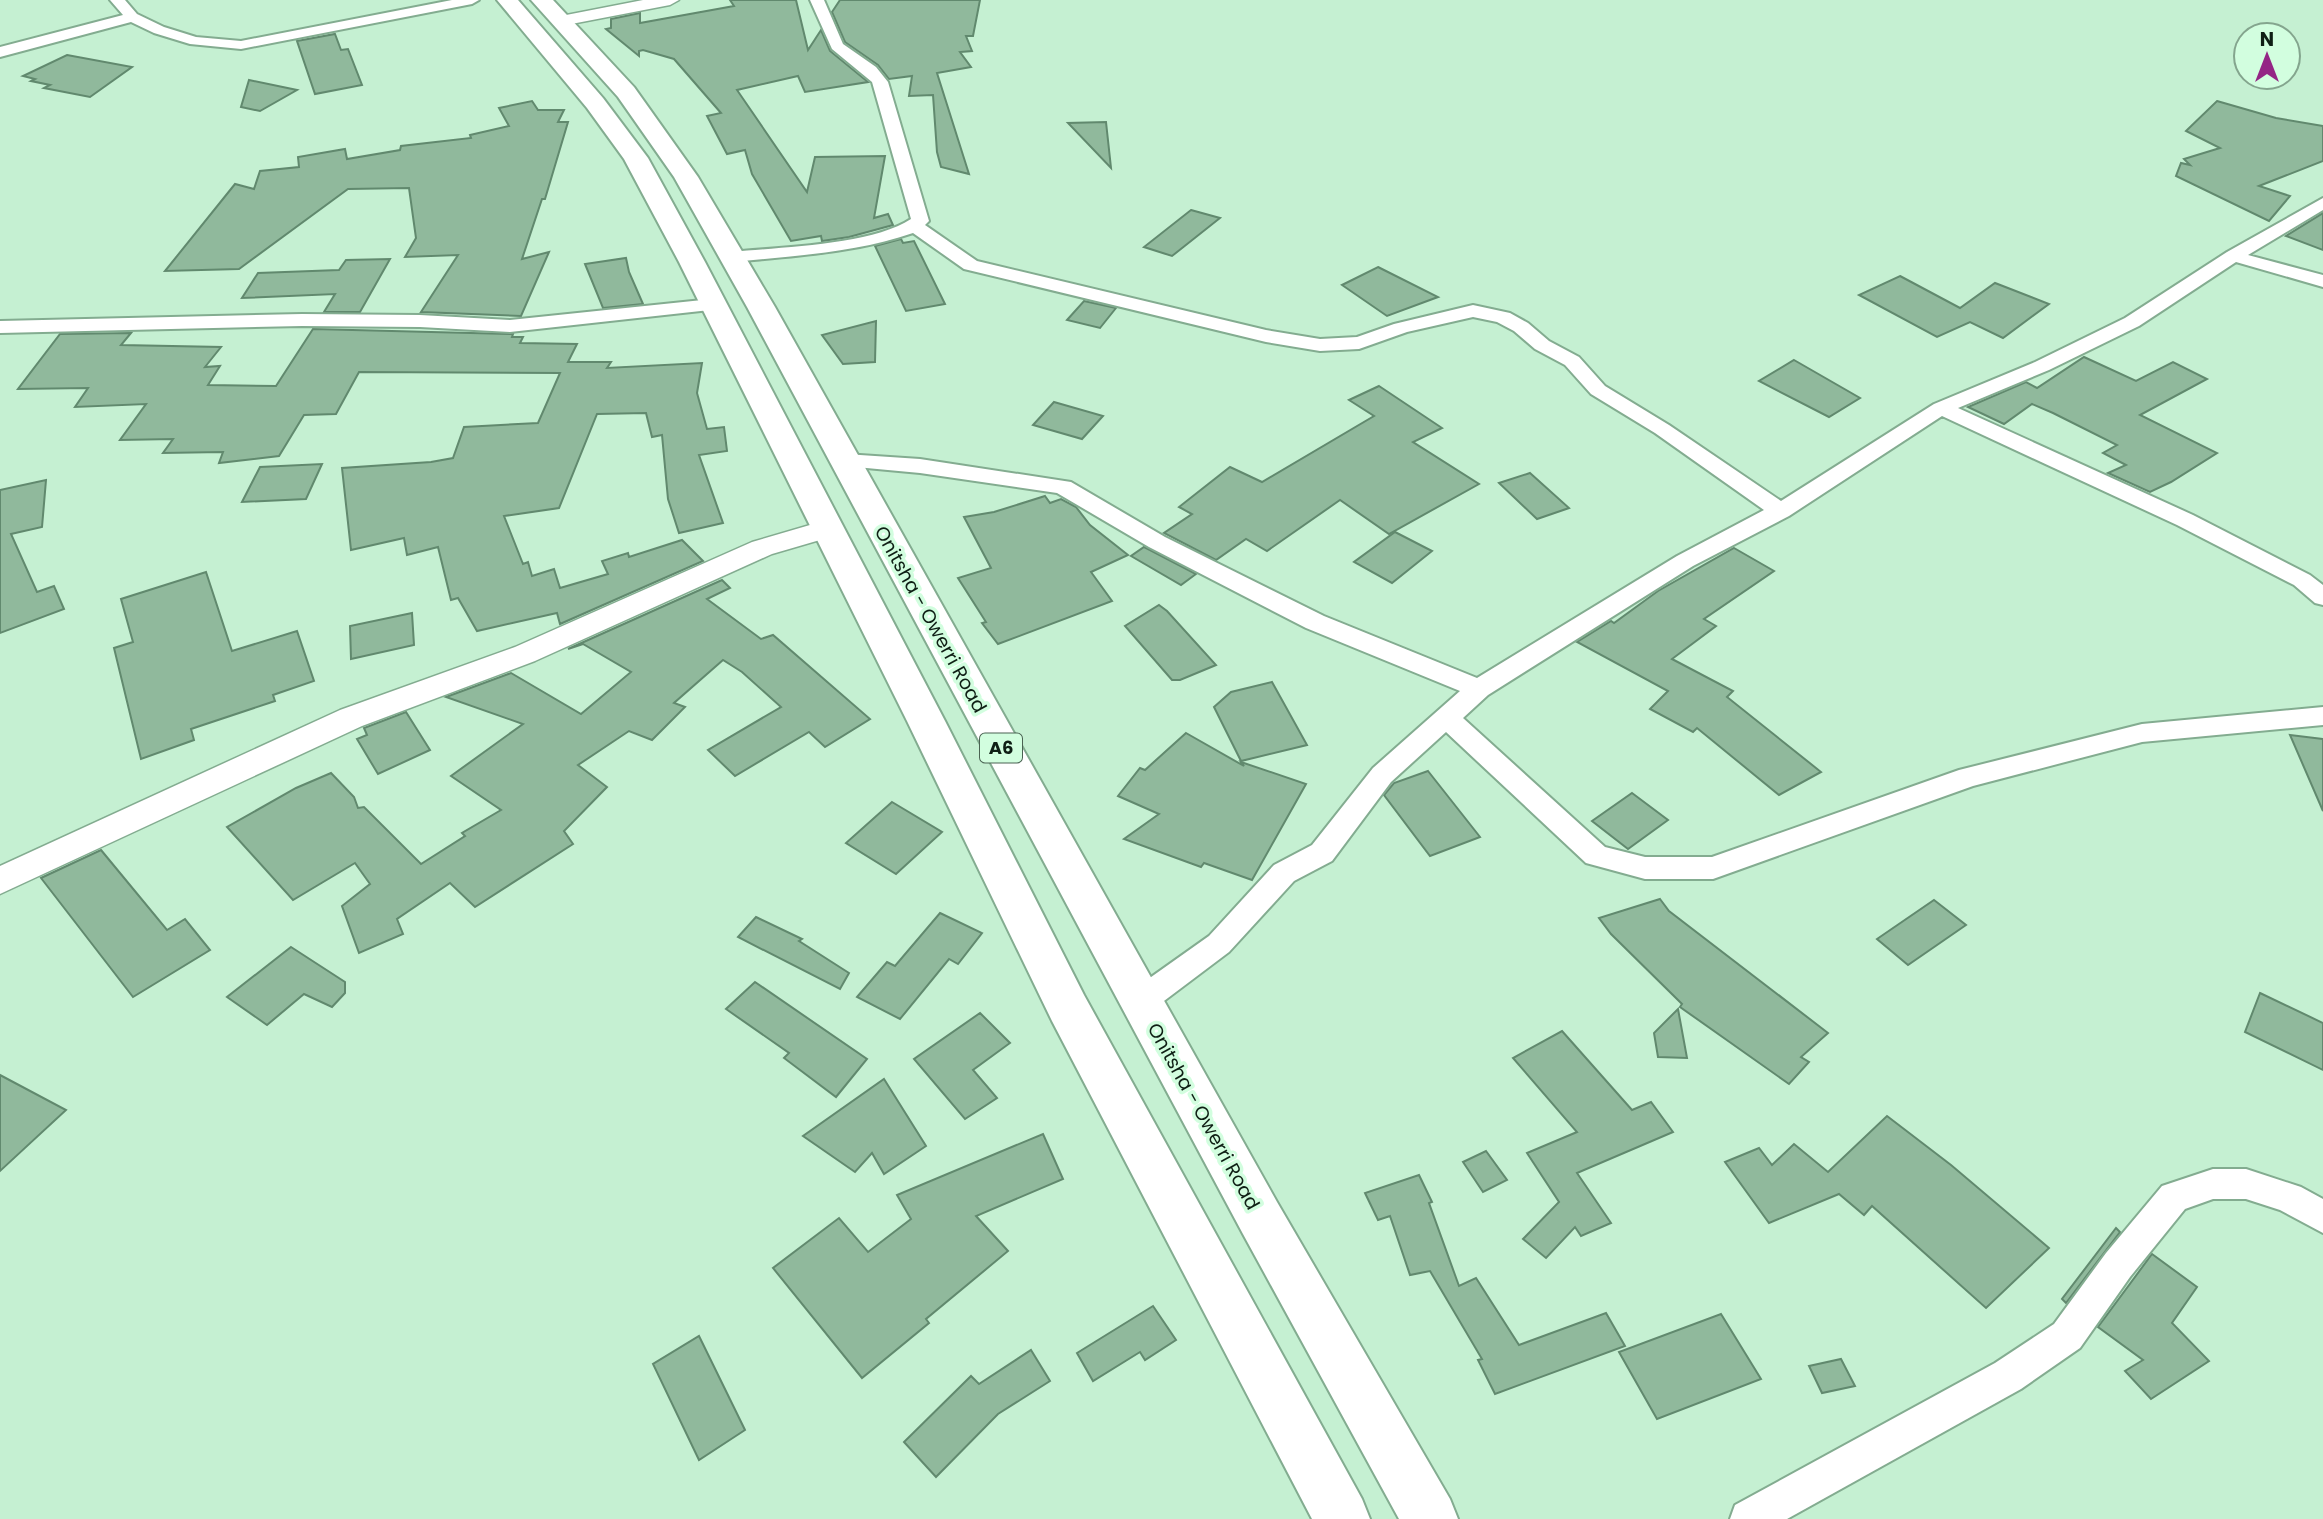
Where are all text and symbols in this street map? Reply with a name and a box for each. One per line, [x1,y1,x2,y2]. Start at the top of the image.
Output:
north arrow [2232,21,2302,91]
text: N [2260,26,2274,53]
street label: Onitsha - Owerri Road [868,521,993,718]
road number: A6 [980,734,1022,762]
street label: Onitsha - Owerri Road [1141,1018,1266,1215]

